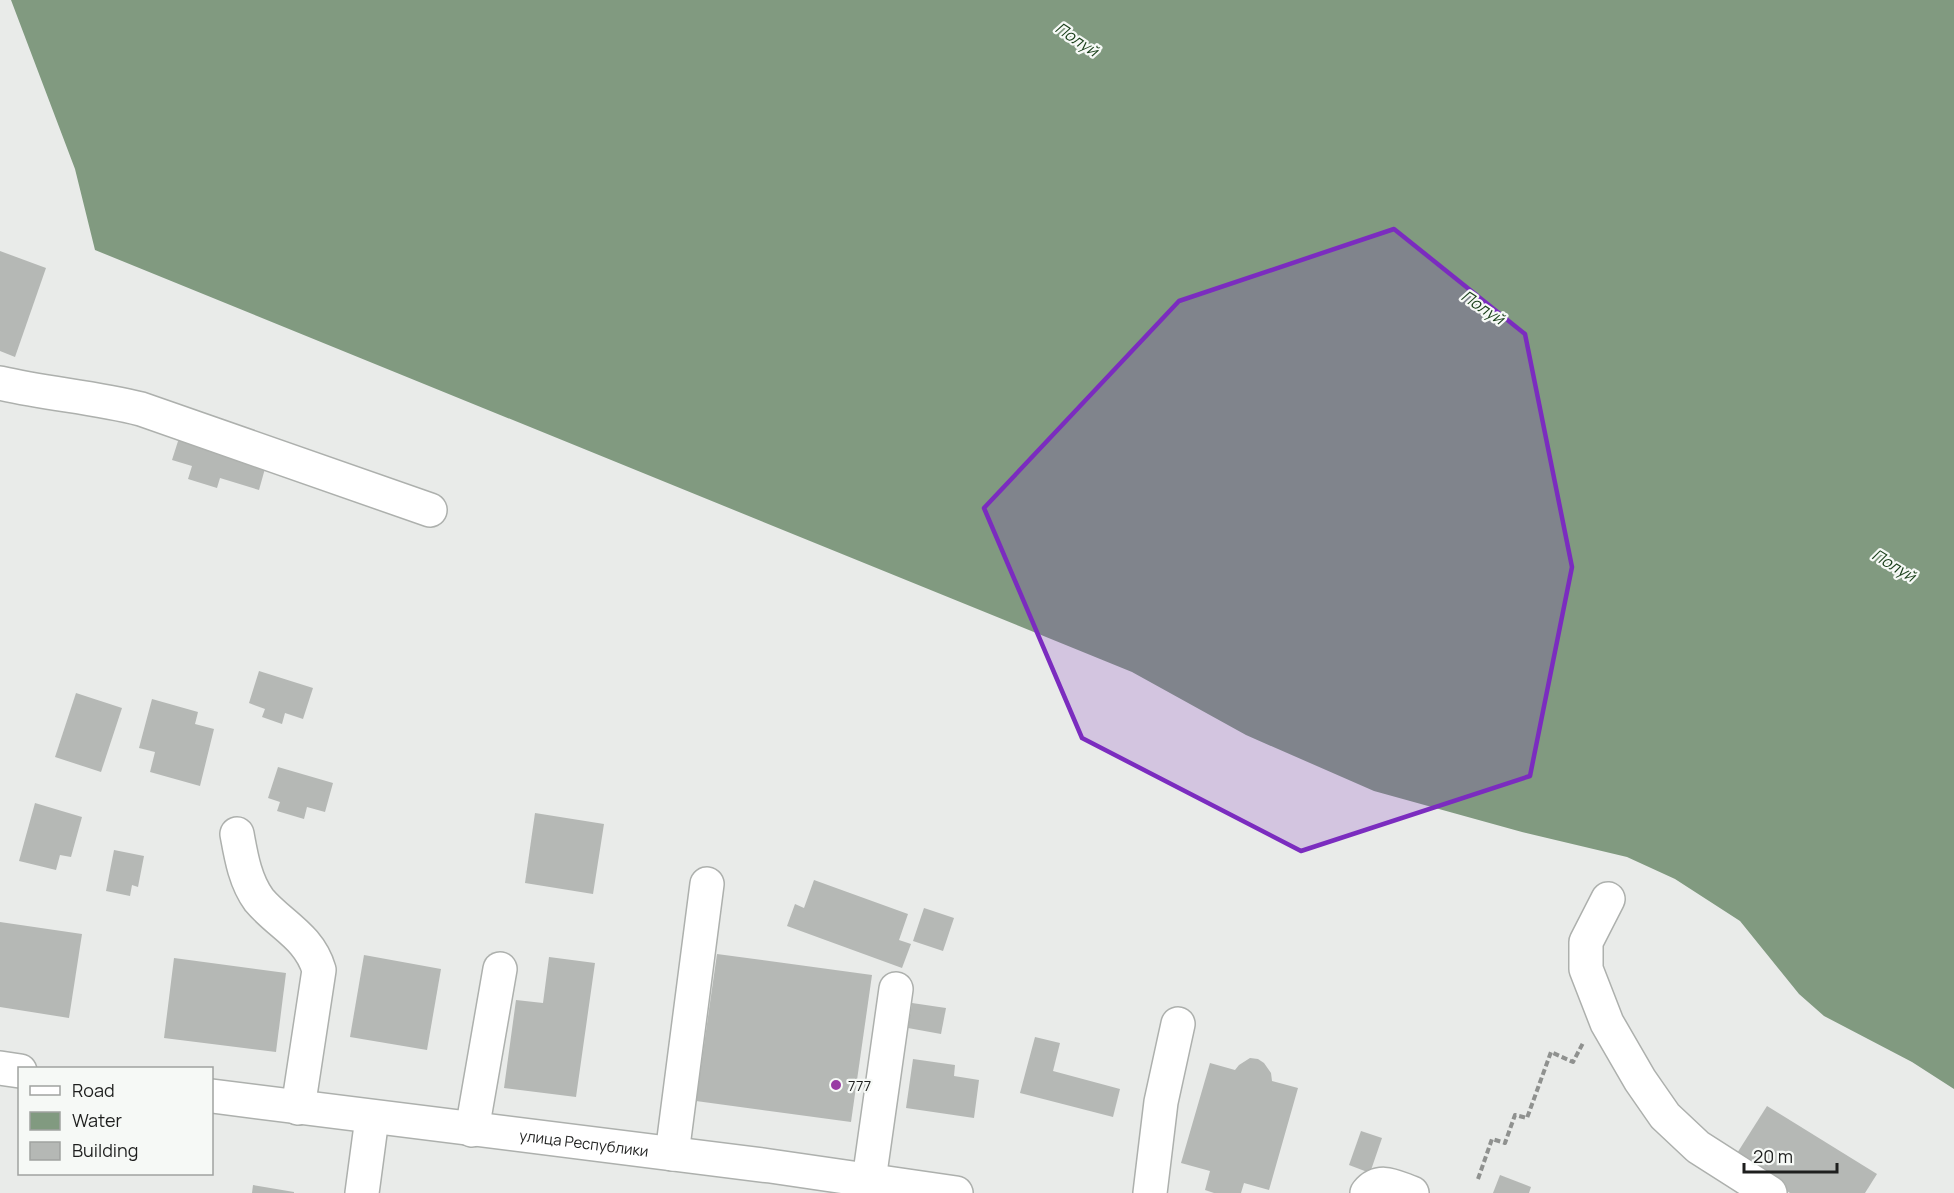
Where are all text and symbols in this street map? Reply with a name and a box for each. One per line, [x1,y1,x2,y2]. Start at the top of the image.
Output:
water label: Полуй [1051,17,1104,62]
water label: Полуй [1457,285,1510,330]
water label: Полуй [1868,543,1922,588]
legend [18,1067,213,1175]
place label: 777 [848,1075,871,1096]
text: Road [72,1078,115,1102]
marker: 777 [829,1078,843,1092]
text: Water [72,1108,122,1132]
street label: улица Республики [518,1124,650,1161]
scale bar [1744,1136,1837,1174]
text: Building [72,1138,138,1162]
text: 20 m [1753,1144,1793,1168]

